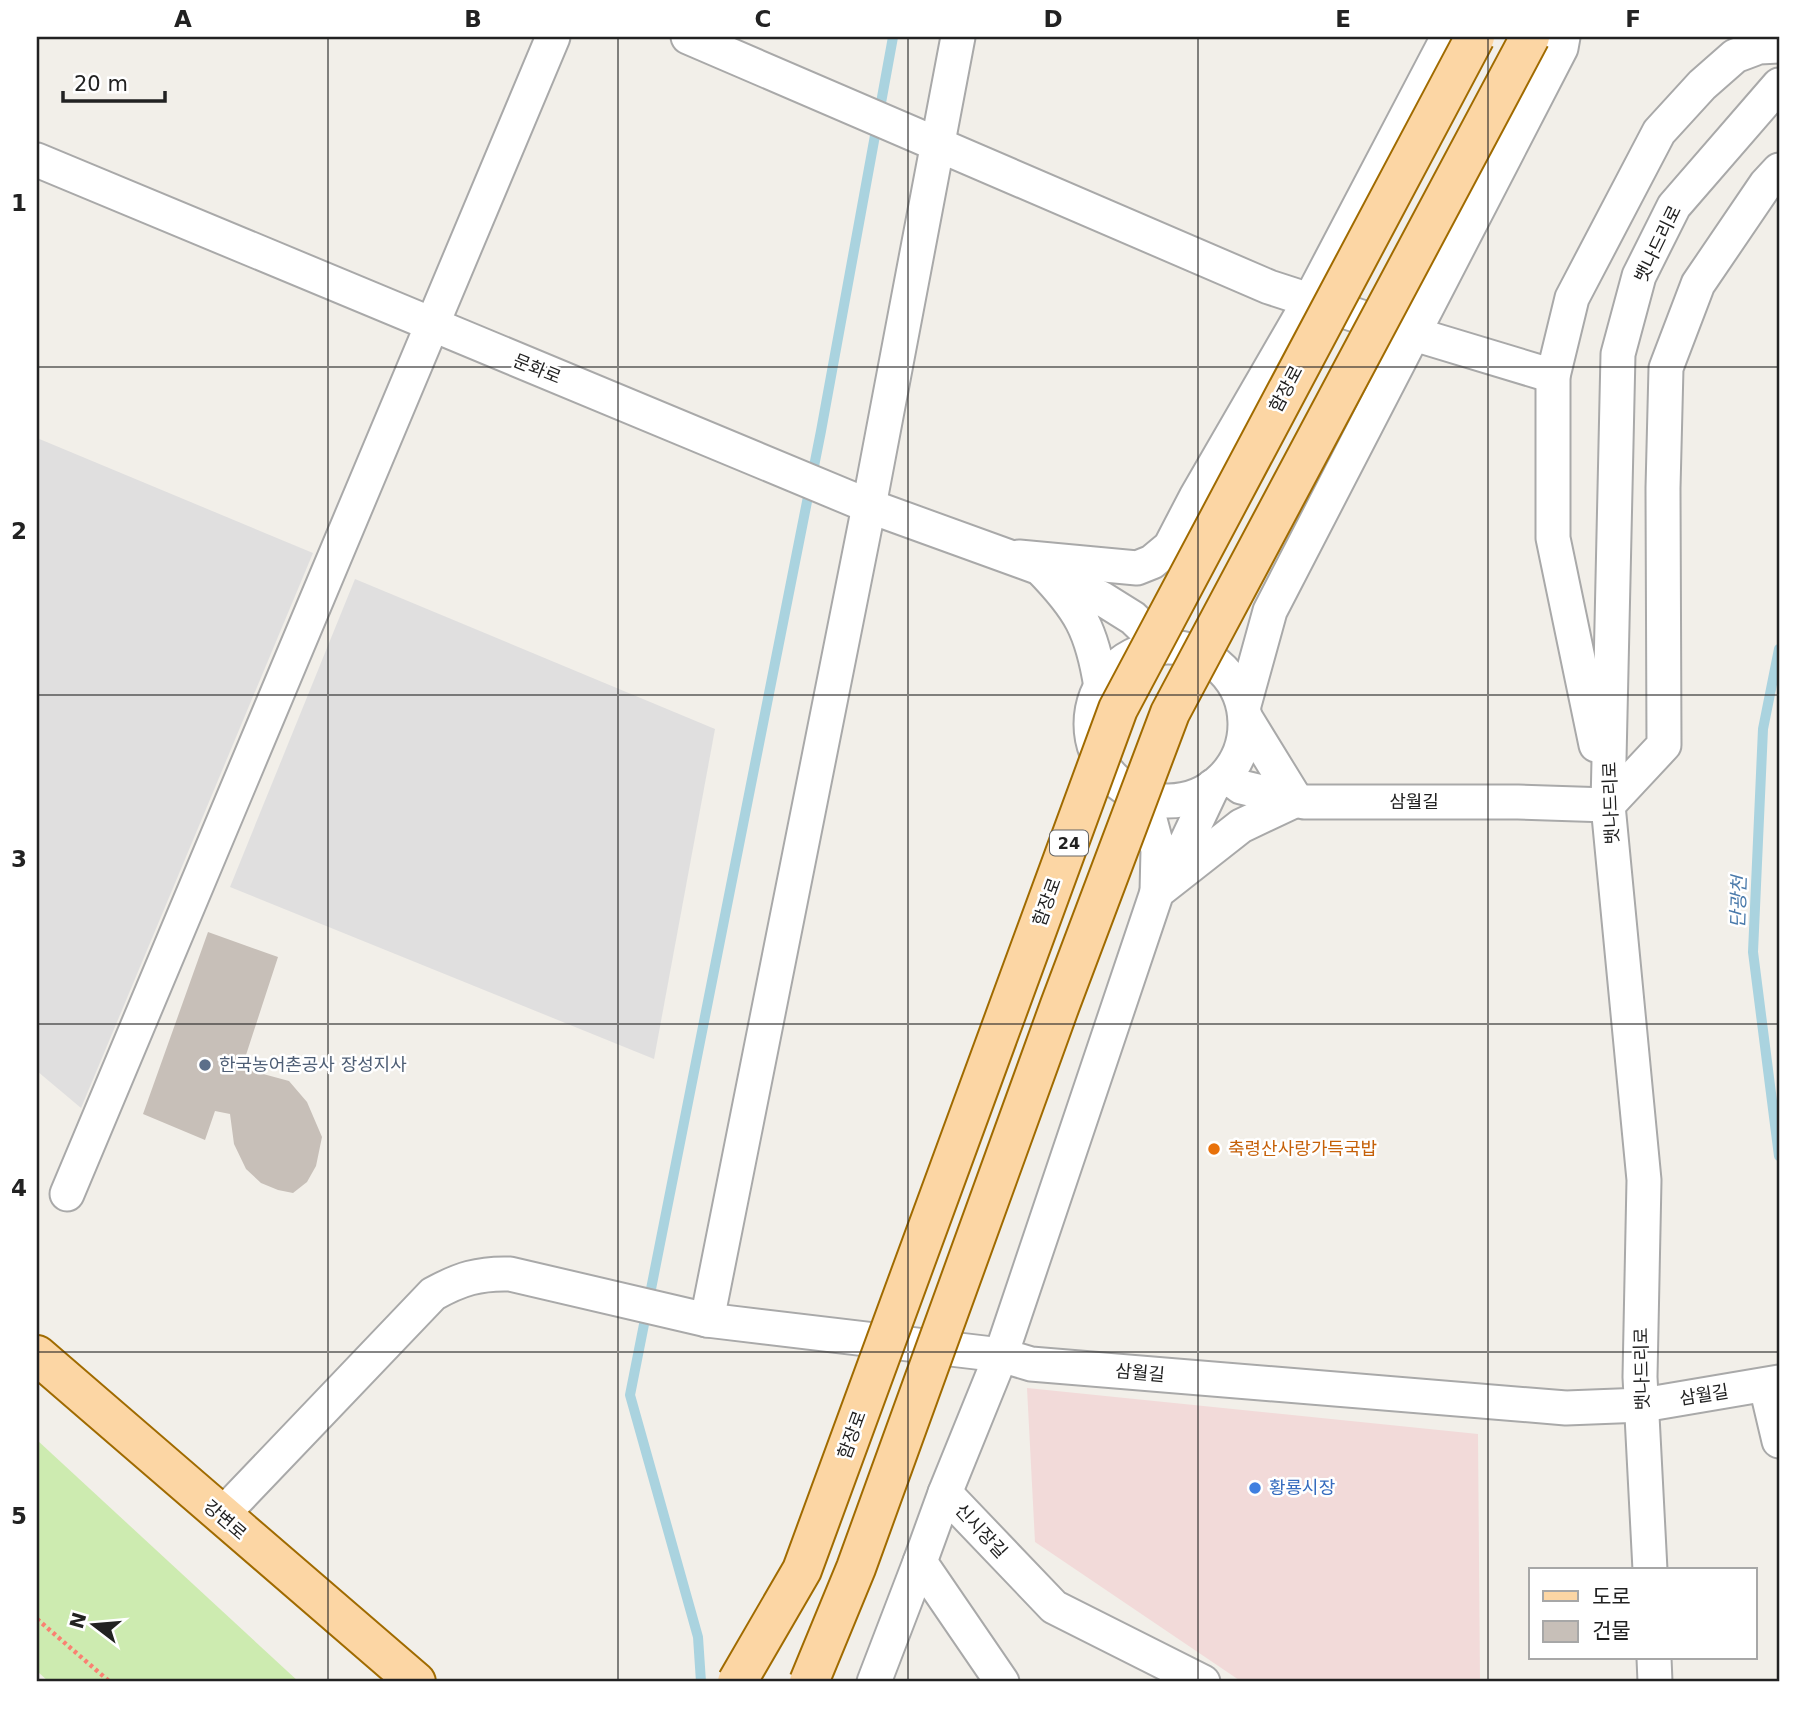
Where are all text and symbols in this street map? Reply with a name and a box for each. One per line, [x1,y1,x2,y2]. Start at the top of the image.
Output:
text: A [174,6,192,32]
text: B [464,6,482,32]
text: C [755,6,771,32]
text: D [1043,6,1063,32]
text: E [1335,6,1351,32]
text: F [1625,6,1641,32]
scale bar [63,60,164,104]
text: 20 m [74,72,128,96]
text: 1 [11,190,27,216]
street label: 뱃나드리로 [1630,202,1685,286]
street label: 문화로 [510,349,564,388]
street label: 함장로 [1265,362,1306,416]
text: 2 [11,518,27,544]
street label: 뱃나드리로 [1599,761,1622,845]
street label: 삼월길 [1389,791,1439,812]
road number: 24 [1050,830,1088,856]
text: 3 [11,846,27,872]
water label: 단광천 [1726,874,1750,929]
street label: 함장로 [1028,875,1065,929]
place label: 한국농어촌공사 장성지사 [219,1054,407,1075]
marker: 한국농어촌공사 장성지사 [197,1057,213,1073]
place label: 축령산사랑가득국밥 [1228,1138,1377,1159]
marker: 축령산사랑가득국밥 [1206,1141,1222,1157]
text: 4 [11,1175,27,1201]
street label: 뱃나드리로 [1630,1327,1653,1411]
street label: 삼월길 [1114,1360,1166,1385]
street label: 삼월길 [1678,1380,1730,1409]
street label: 함장로 [833,1408,870,1462]
place label: 황룡시장 [1269,1477,1335,1498]
marker: 황룡시장 [1247,1480,1263,1496]
street label: 강변로 [200,1495,251,1544]
street label: 신시장길 [951,1499,1012,1562]
text: 5 [11,1503,27,1529]
legend [1529,1568,1756,1660]
text: 도로 [1592,1585,1631,1609]
north arrow [60,1590,130,1660]
text: N [65,1610,90,1631]
text: 건물 [1592,1619,1631,1643]

